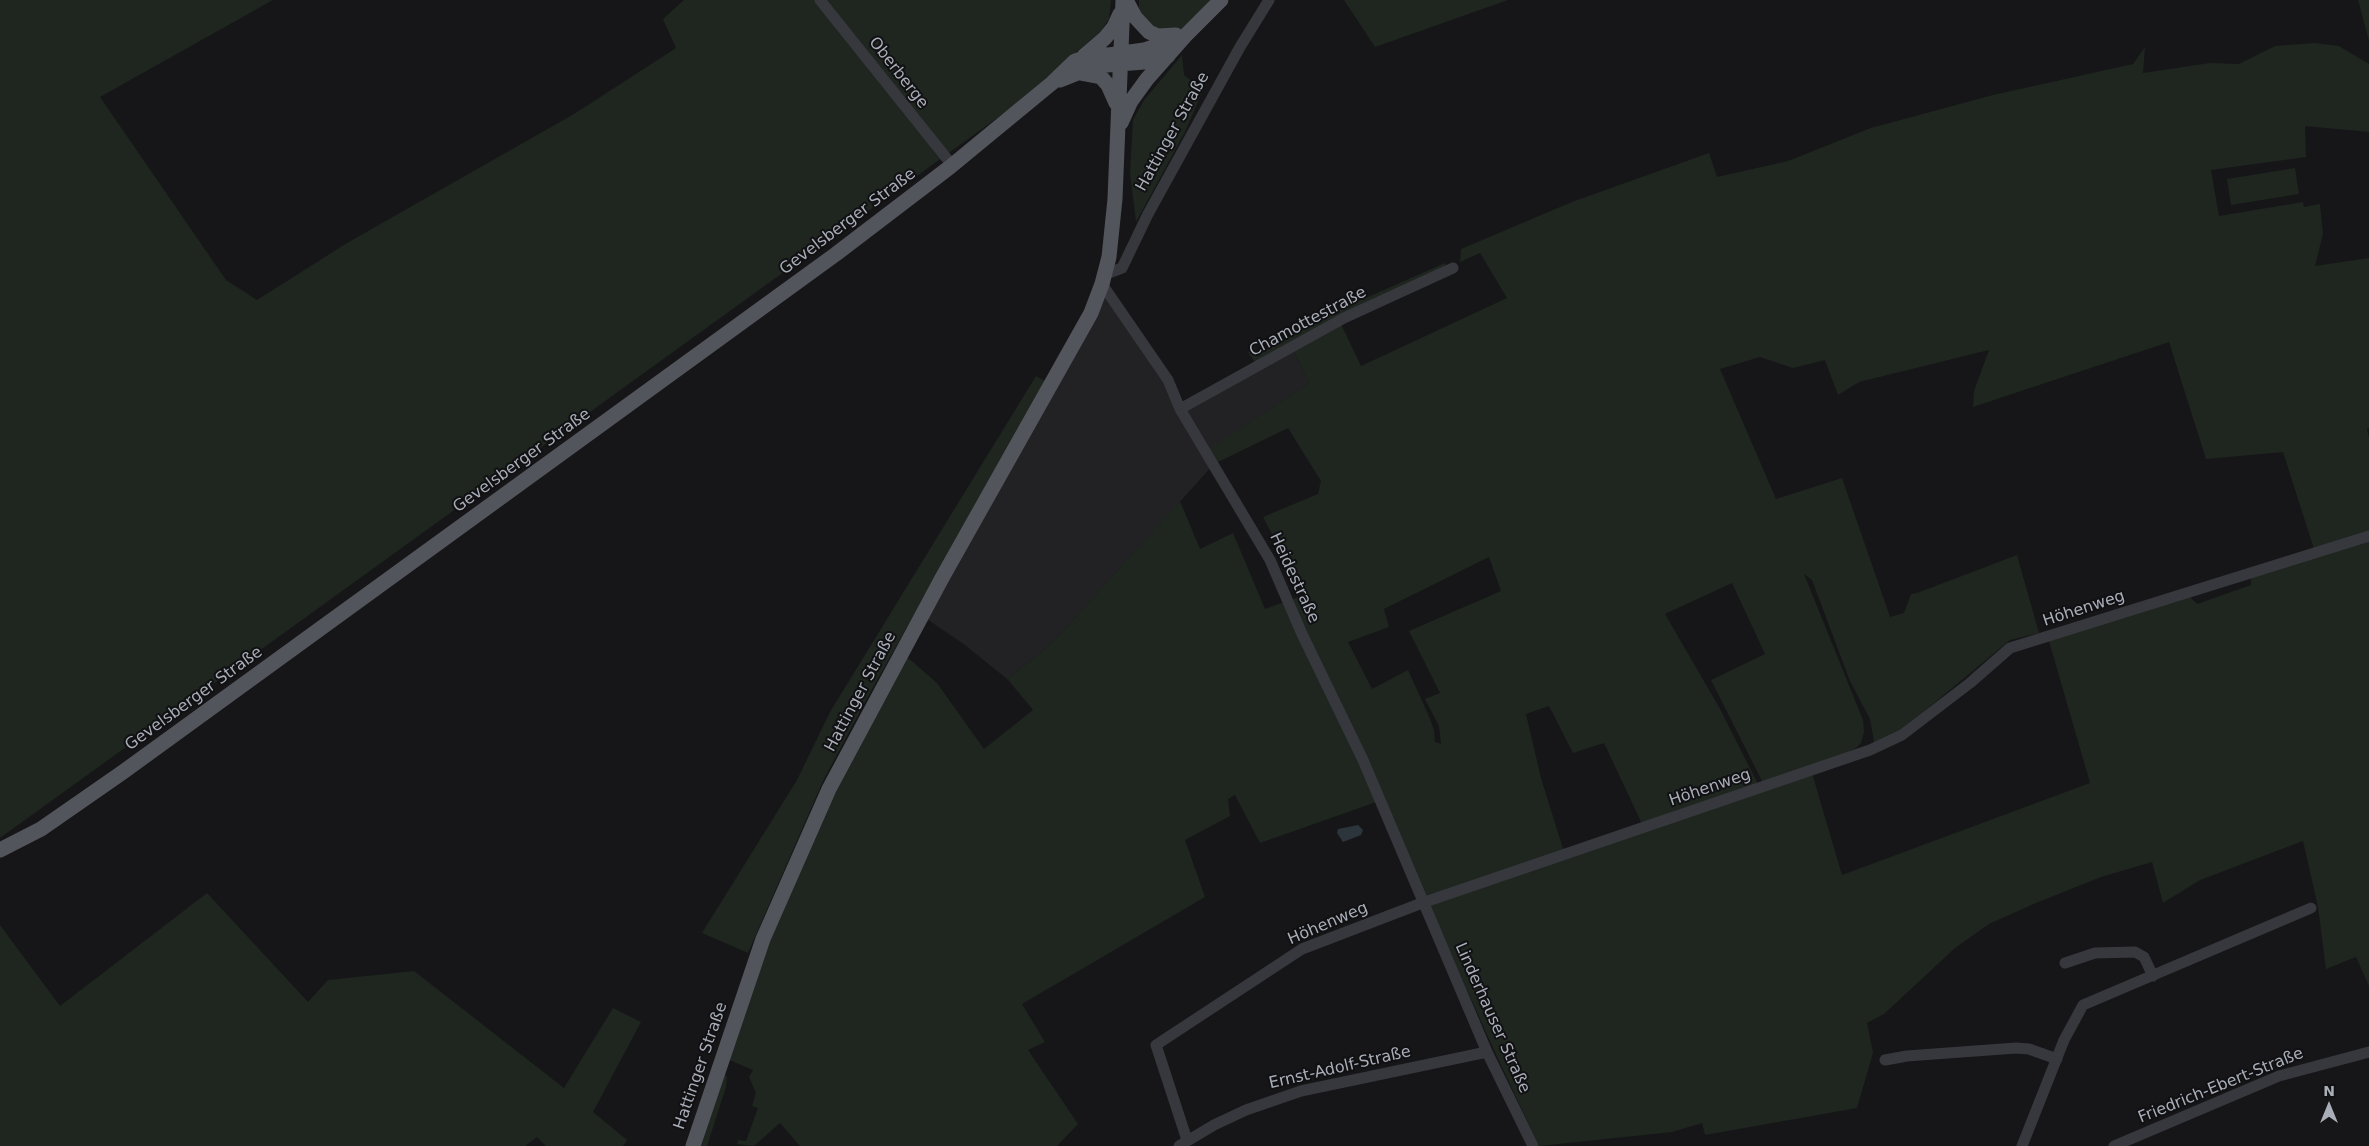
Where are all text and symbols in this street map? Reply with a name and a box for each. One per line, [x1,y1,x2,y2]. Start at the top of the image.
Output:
street label: Oberberge [864,33,932,113]
street label: Hattinger Straße [1132,69,1214,195]
street label: Gevelsberger Straße [776,165,920,279]
street label: Chamottestraße [1246,283,1370,361]
street label: Gevelsberger Straße [450,405,594,517]
street label: Heidestraße [1265,530,1323,626]
street label: Höhenweg [2041,587,2127,631]
street label: Hattinger Straße [821,629,901,755]
street label: Gevelsberger Straße [122,643,266,755]
street label: Höhenweg [1667,765,1753,811]
street label: Höhenweg [1285,899,1371,949]
street label: Linderhauser Straße [1450,940,1534,1096]
street label: Hattinger Straße [670,1000,732,1132]
street label: Ernst-Adolf-Straße [1267,1042,1413,1094]
street label: Friedrich-Ebert-Straße [2136,1044,2306,1128]
north arrow [2304,1081,2354,1131]
text: N [2323,1083,2335,1099]

